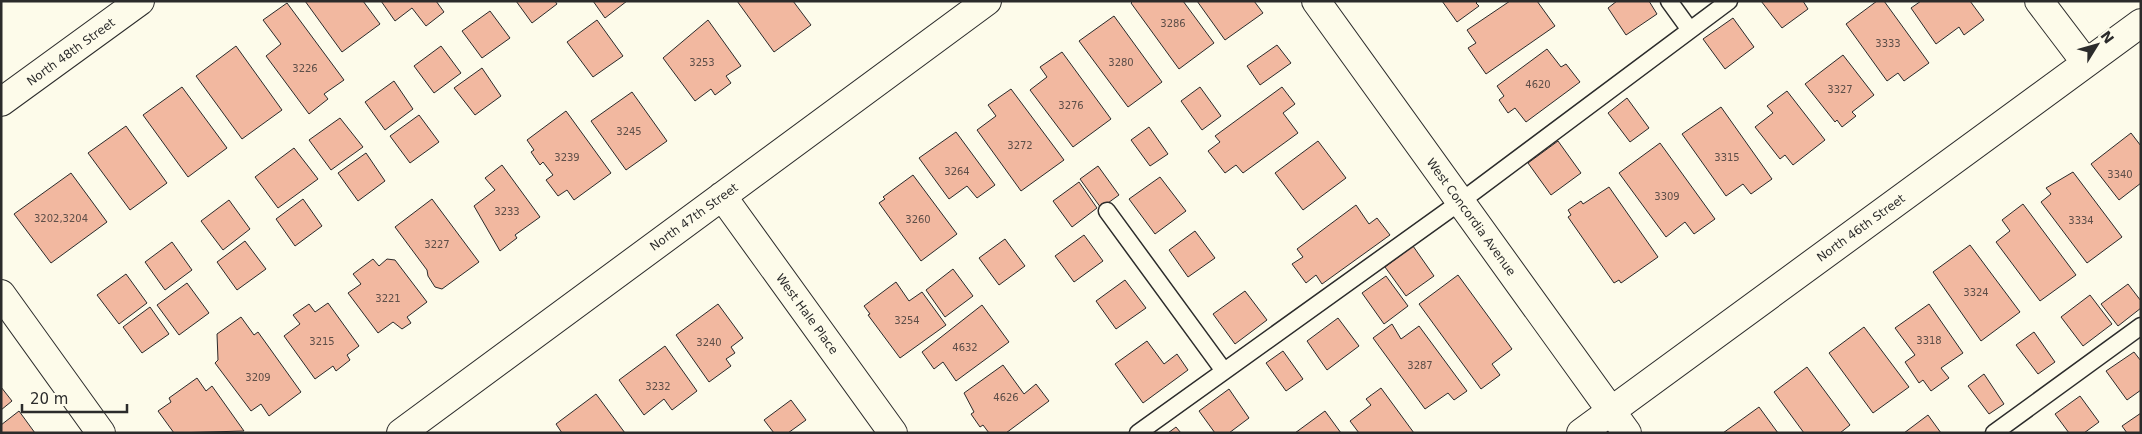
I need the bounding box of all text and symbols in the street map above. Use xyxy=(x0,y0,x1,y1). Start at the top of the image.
street label: North 48th Street xyxy=(24,15,118,89)
house number: 3286 xyxy=(1160,18,1186,29)
north arrow xyxy=(2072,20,2122,70)
text: N xyxy=(2097,28,2117,47)
house number: 3333 xyxy=(1875,38,1901,49)
house number: 3253 xyxy=(689,57,715,68)
house number: 3280 xyxy=(1108,57,1134,68)
house number: 3226 xyxy=(292,63,318,74)
house number: 4620 xyxy=(1525,79,1551,90)
house number: 3327 xyxy=(1827,84,1853,95)
house number: 3276 xyxy=(1058,100,1084,111)
house number: 3245 xyxy=(616,126,642,137)
house number: 3272 xyxy=(1007,140,1033,151)
house number: 3239 xyxy=(554,152,580,163)
house number: 3315 xyxy=(1714,152,1740,163)
street label: West Concordia Avenue xyxy=(1424,155,1518,279)
house number: 3264 xyxy=(944,166,970,177)
house number: 3340 xyxy=(2107,169,2133,180)
street label: North 47th Street xyxy=(647,180,741,254)
house number: 3309 xyxy=(1654,191,1680,202)
street label: North 46th Street xyxy=(1814,191,1908,265)
house number: 3233 xyxy=(494,206,520,217)
house number: 3202,3204 xyxy=(34,213,88,224)
house number: 3260 xyxy=(905,214,931,225)
house number: 3334 xyxy=(2068,215,2094,226)
house number: 3227 xyxy=(424,239,450,250)
street label: West Hale Place xyxy=(773,271,841,357)
house number: 3324 xyxy=(1963,287,1989,298)
house number: 3221 xyxy=(375,293,401,304)
house number: 3254 xyxy=(894,315,920,326)
house number: 3318 xyxy=(1916,335,1942,346)
house number: 3215 xyxy=(309,336,335,347)
house number: 3240 xyxy=(696,337,722,348)
house number: 4632 xyxy=(952,342,978,353)
house number: 3287 xyxy=(1407,360,1433,371)
house number: 3209 xyxy=(245,372,271,383)
house number: 3232 xyxy=(645,381,671,392)
scale bar xyxy=(22,382,128,414)
text: 20 m xyxy=(30,390,68,408)
house number: 4626 xyxy=(993,392,1019,403)

